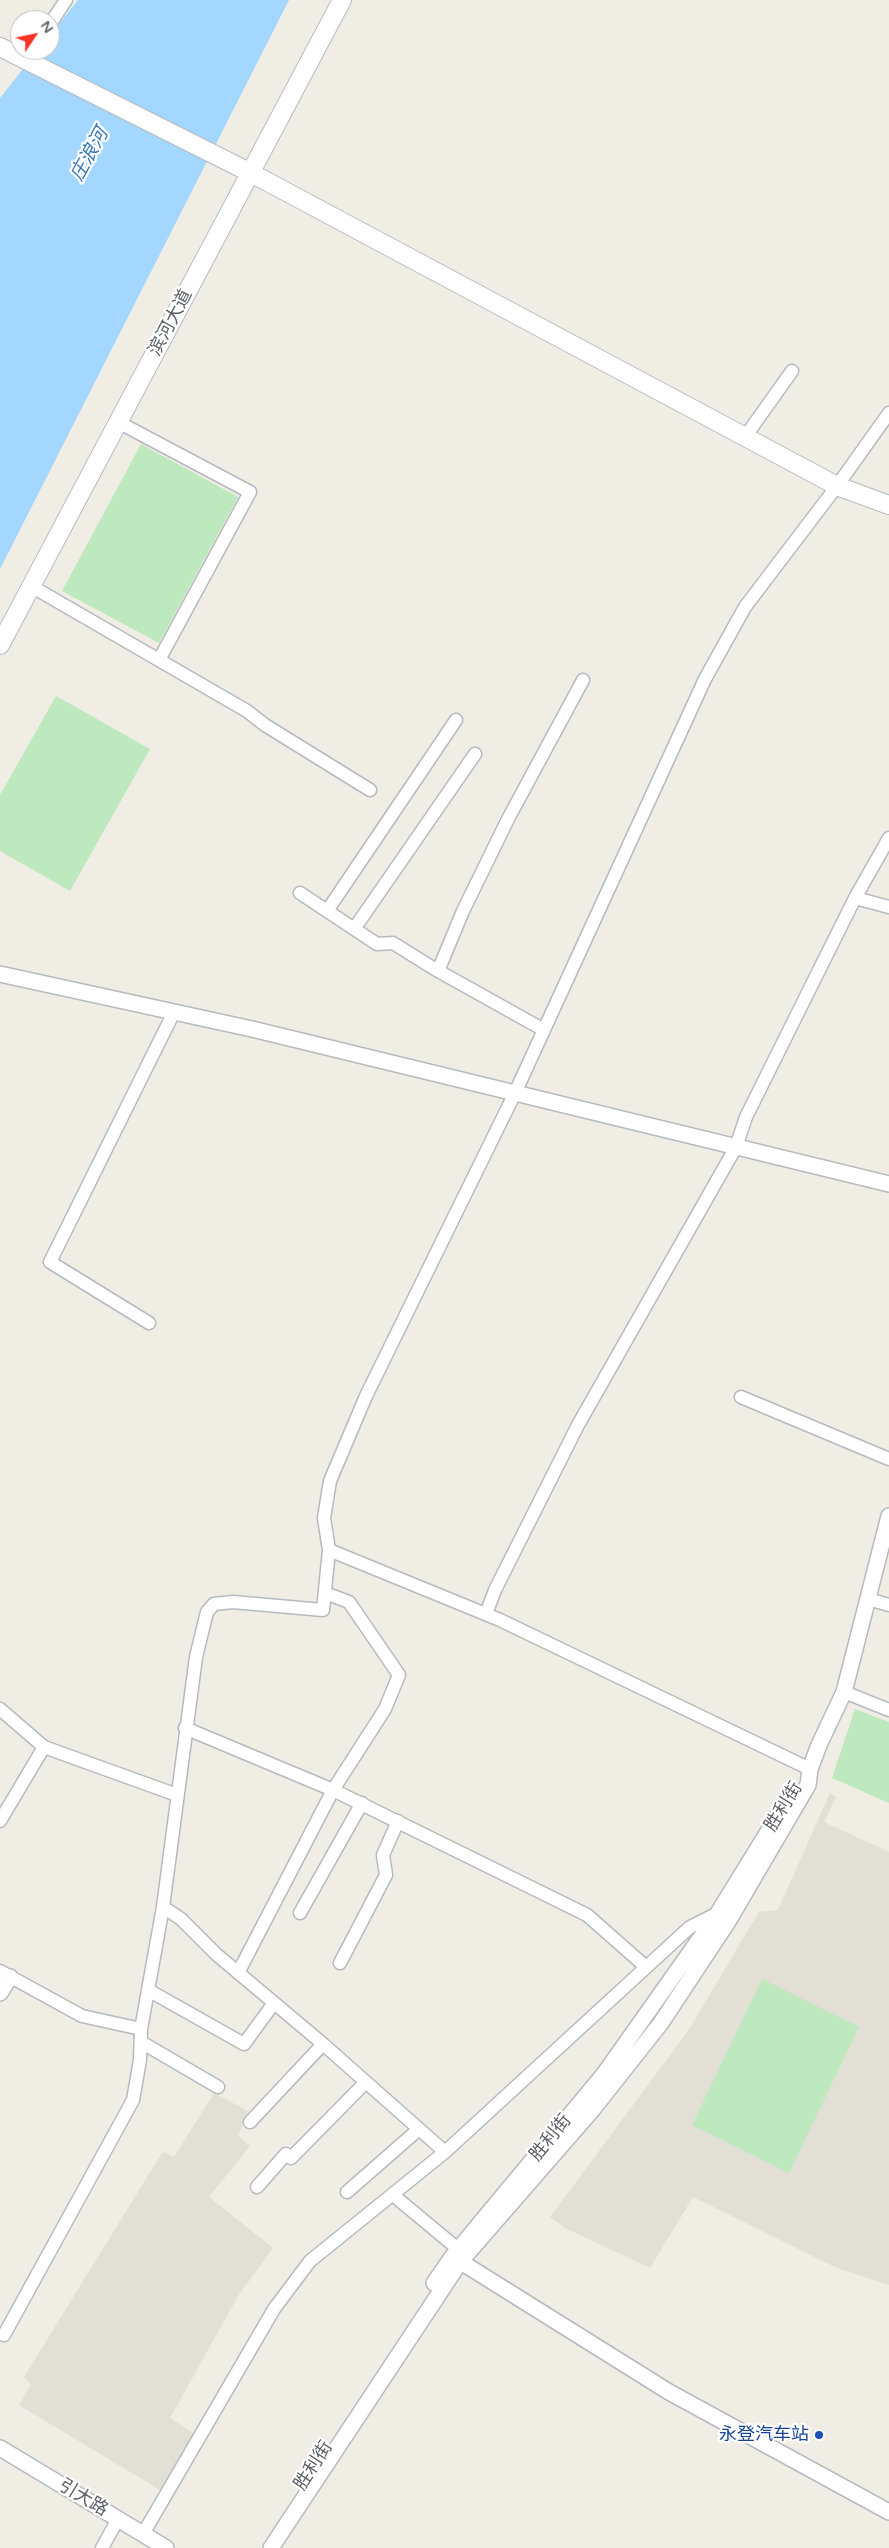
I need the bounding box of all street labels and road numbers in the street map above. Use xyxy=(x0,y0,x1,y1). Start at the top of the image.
street label: 滨河大道 xyxy=(145,286,197,360)
street label: 胜利街 xyxy=(761,1778,807,1836)
street label: 胜利街 xyxy=(526,2110,576,2166)
street label: 胜利街 xyxy=(290,2437,338,2495)
street label: 引大路 xyxy=(54,2475,112,2521)

